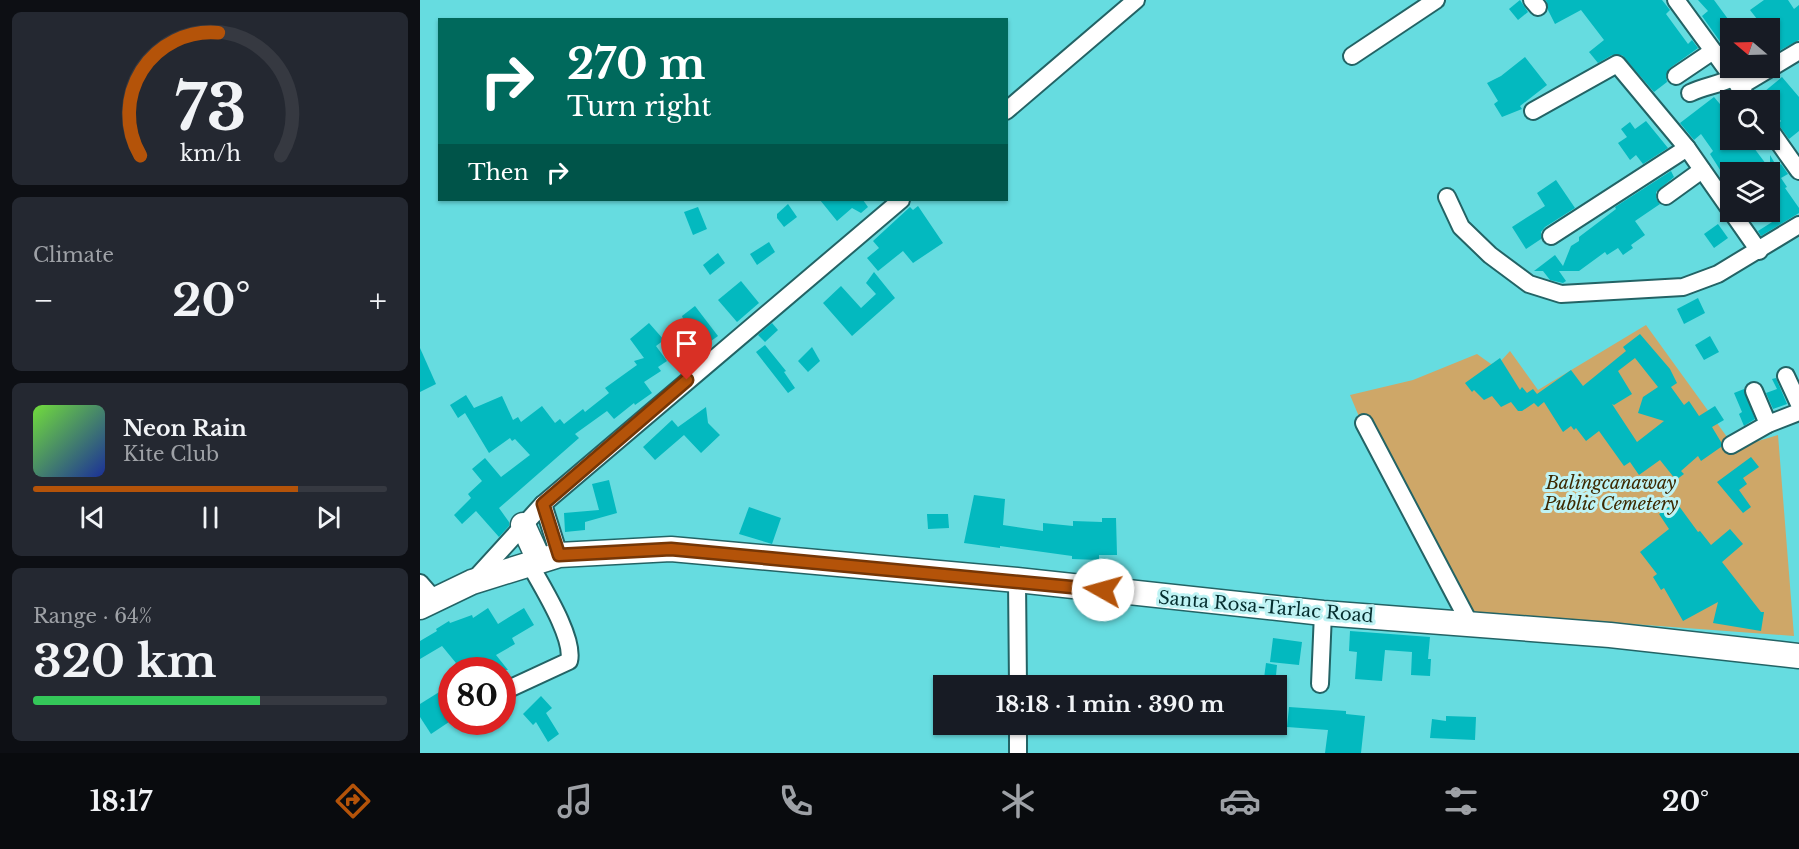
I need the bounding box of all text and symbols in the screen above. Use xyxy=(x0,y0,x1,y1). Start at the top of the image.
north arrow xyxy=(1720,18,1780,78)
map controls xyxy=(1720,18,1780,222)
text: 270 m xyxy=(567,38,705,90)
icon: right xyxy=(468,42,546,120)
text: 73 xyxy=(174,69,246,147)
text: Turn right xyxy=(567,90,711,123)
button: search xyxy=(1720,90,1780,150)
text: km/h xyxy=(180,140,241,167)
icon: right xyxy=(541,156,574,189)
text: Then xyxy=(468,159,529,186)
button: layers xyxy=(1720,162,1780,222)
text: Climate xyxy=(33,243,114,267)
text: 20° xyxy=(172,272,251,328)
text: − xyxy=(33,280,54,321)
text: + xyxy=(369,280,387,321)
pin xyxy=(661,318,712,380)
icon: arrive xyxy=(670,327,703,360)
text: Neon Rain xyxy=(123,415,247,442)
text: Kite Club xyxy=(123,442,219,466)
park label: Balingcanaway Public Cemetery xyxy=(1543,472,1679,515)
icon: previous xyxy=(76,501,109,534)
icon: pause xyxy=(194,501,227,534)
icon: next xyxy=(312,501,345,534)
position arrow xyxy=(1071,558,1135,622)
street label: Santa Rosa-Tarlac Road xyxy=(1157,587,1375,627)
text: Range · 64% xyxy=(33,604,152,628)
text: 320 km xyxy=(33,633,217,689)
speed limit sign: 80 xyxy=(438,657,516,735)
text: 18:18 · 1 min · 390 m xyxy=(996,691,1224,718)
icon: directions xyxy=(332,780,374,822)
icon: music xyxy=(554,780,596,822)
icon: phone xyxy=(775,780,817,822)
icon: climate xyxy=(997,780,1039,822)
icon: car xyxy=(1219,780,1261,822)
icon: filters xyxy=(1440,780,1482,822)
text: 18:17 xyxy=(90,785,152,818)
text: 20° xyxy=(1662,785,1709,818)

